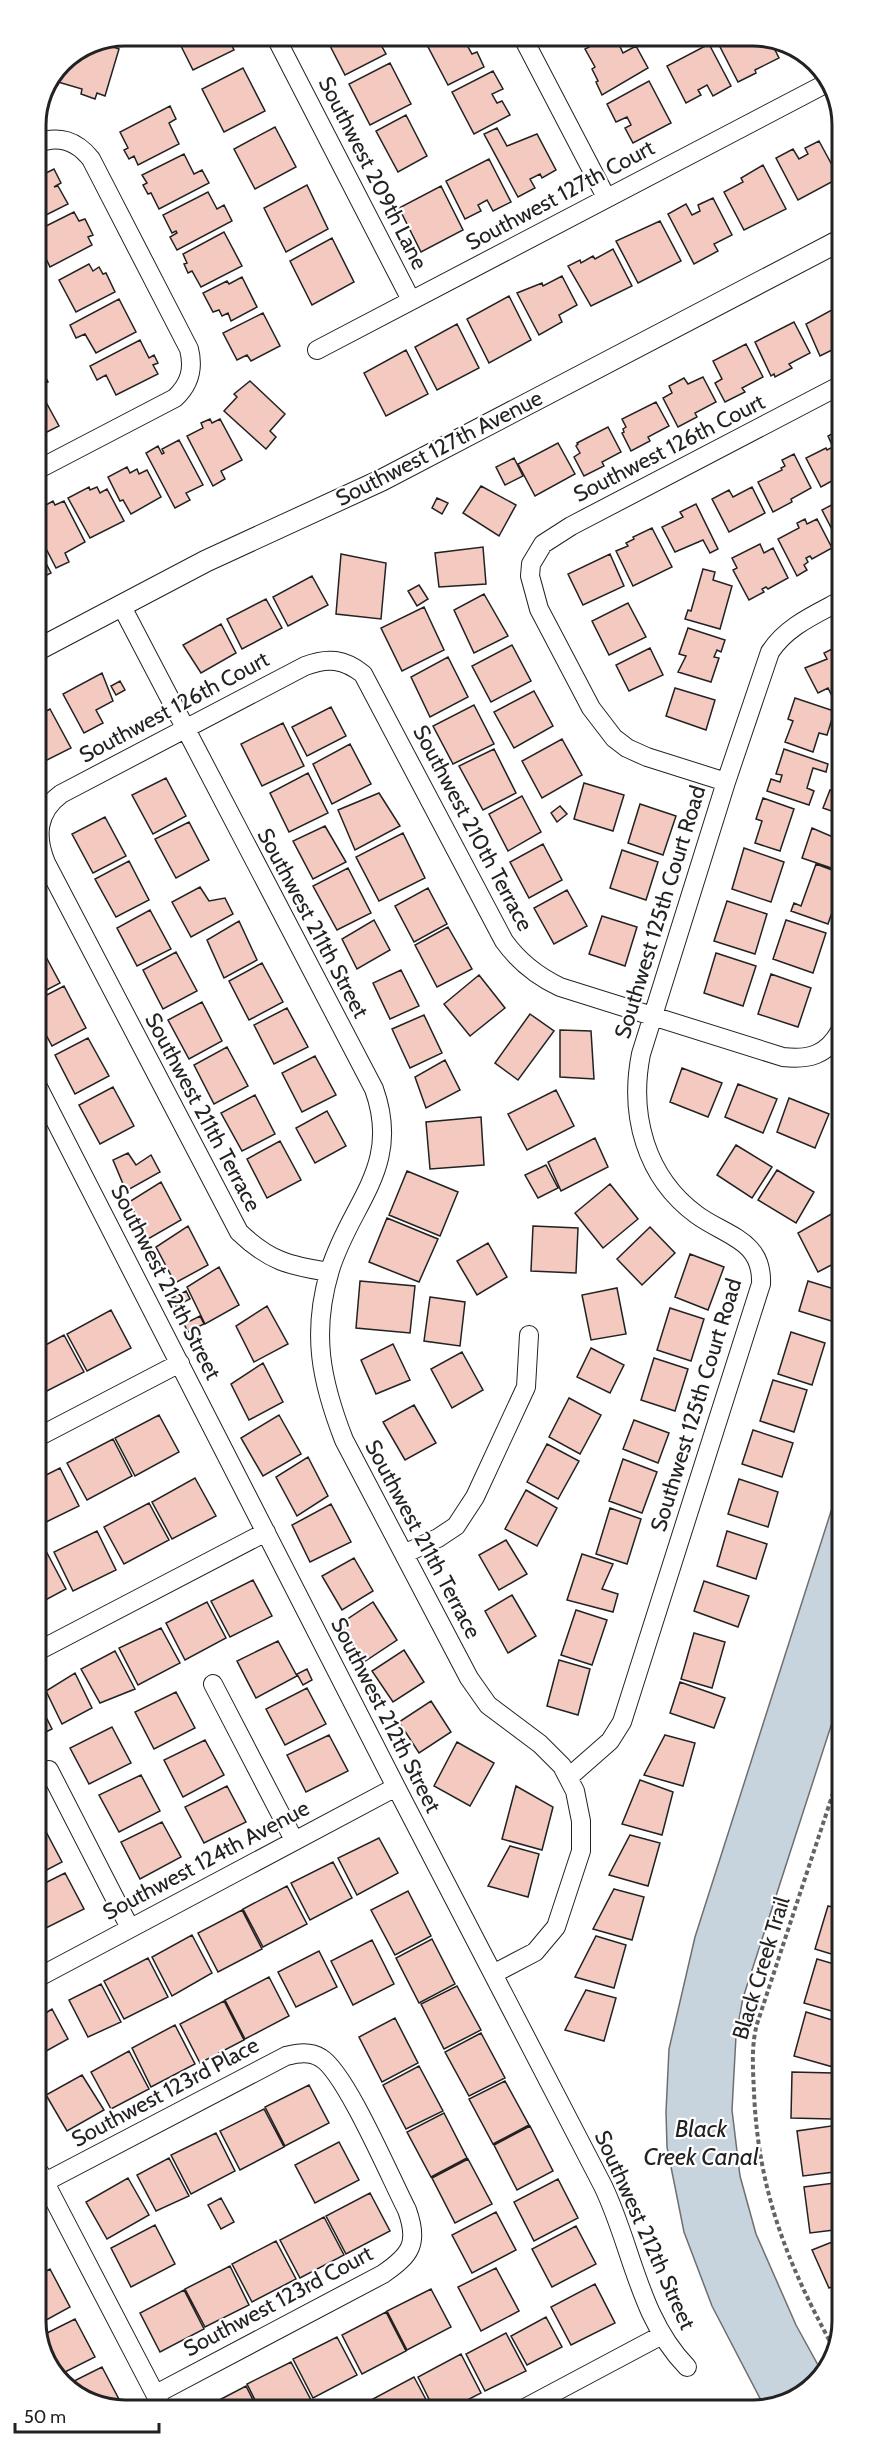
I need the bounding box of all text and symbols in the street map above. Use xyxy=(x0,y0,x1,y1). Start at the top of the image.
street label: Southwest 209th Lane xyxy=(313,72,433,274)
street label: Southwest 127th Court xyxy=(461,134,659,256)
street label: Southwest 127th Avenue xyxy=(331,384,547,512)
street label: Southwest 126th Court xyxy=(569,388,770,508)
street label: Southwest 126th Court xyxy=(75,645,274,768)
street label: Southwest 210th Terrace xyxy=(407,720,539,936)
street label: Southwest 125th Court Road xyxy=(609,782,711,1042)
street label: Southwest 211th Street xyxy=(252,824,375,1023)
street label: Southwest 211th Terrace xyxy=(139,1008,267,1216)
street label: Southwest 212th Street xyxy=(105,1180,227,1385)
street label: Southwest 125th Court Road xyxy=(645,1275,747,1535)
street label: Southwest 211th Terrace xyxy=(359,1435,487,1643)
street label: Southwest 212th Street xyxy=(325,1613,447,1818)
street label: Southwest 124th Avenue xyxy=(98,1794,314,1926)
street label: Black Creek Trail xyxy=(726,1893,796,2043)
street label: Southwest 123rd Place xyxy=(67,2031,263,2153)
water label: Black Creek Canal xyxy=(643,2114,759,2171)
street label: Southwest 212th Street xyxy=(589,2126,701,2334)
street label: Southwest 123rd Court xyxy=(179,2240,378,2362)
scale bar xyxy=(15,2396,159,2434)
text: 50 m xyxy=(24,2406,66,2428)

